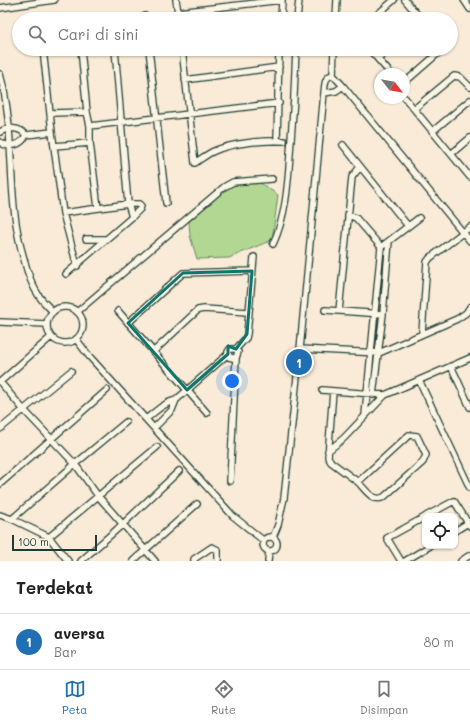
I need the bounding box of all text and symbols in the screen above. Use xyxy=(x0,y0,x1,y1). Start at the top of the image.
search box xyxy=(12,12,458,56)
icon: search xyxy=(26,23,48,45)
text: Cari di sini xyxy=(58,24,139,44)
north arrow xyxy=(374,68,410,104)
pin: 1 xyxy=(286,347,312,377)
your location xyxy=(222,371,242,391)
map controls xyxy=(422,513,458,549)
button: locate xyxy=(422,513,458,549)
scale bar xyxy=(12,533,97,552)
text: 100 m xyxy=(18,534,49,549)
text: Terdekat xyxy=(16,576,93,598)
text: aversa xyxy=(54,623,105,643)
text: 1 xyxy=(26,633,32,650)
text: 80 m xyxy=(424,633,454,650)
text: Bar xyxy=(54,643,77,660)
tab: Peta xyxy=(62,678,87,717)
tab: Rute xyxy=(211,678,236,717)
tab: Disimpan xyxy=(360,678,408,717)

